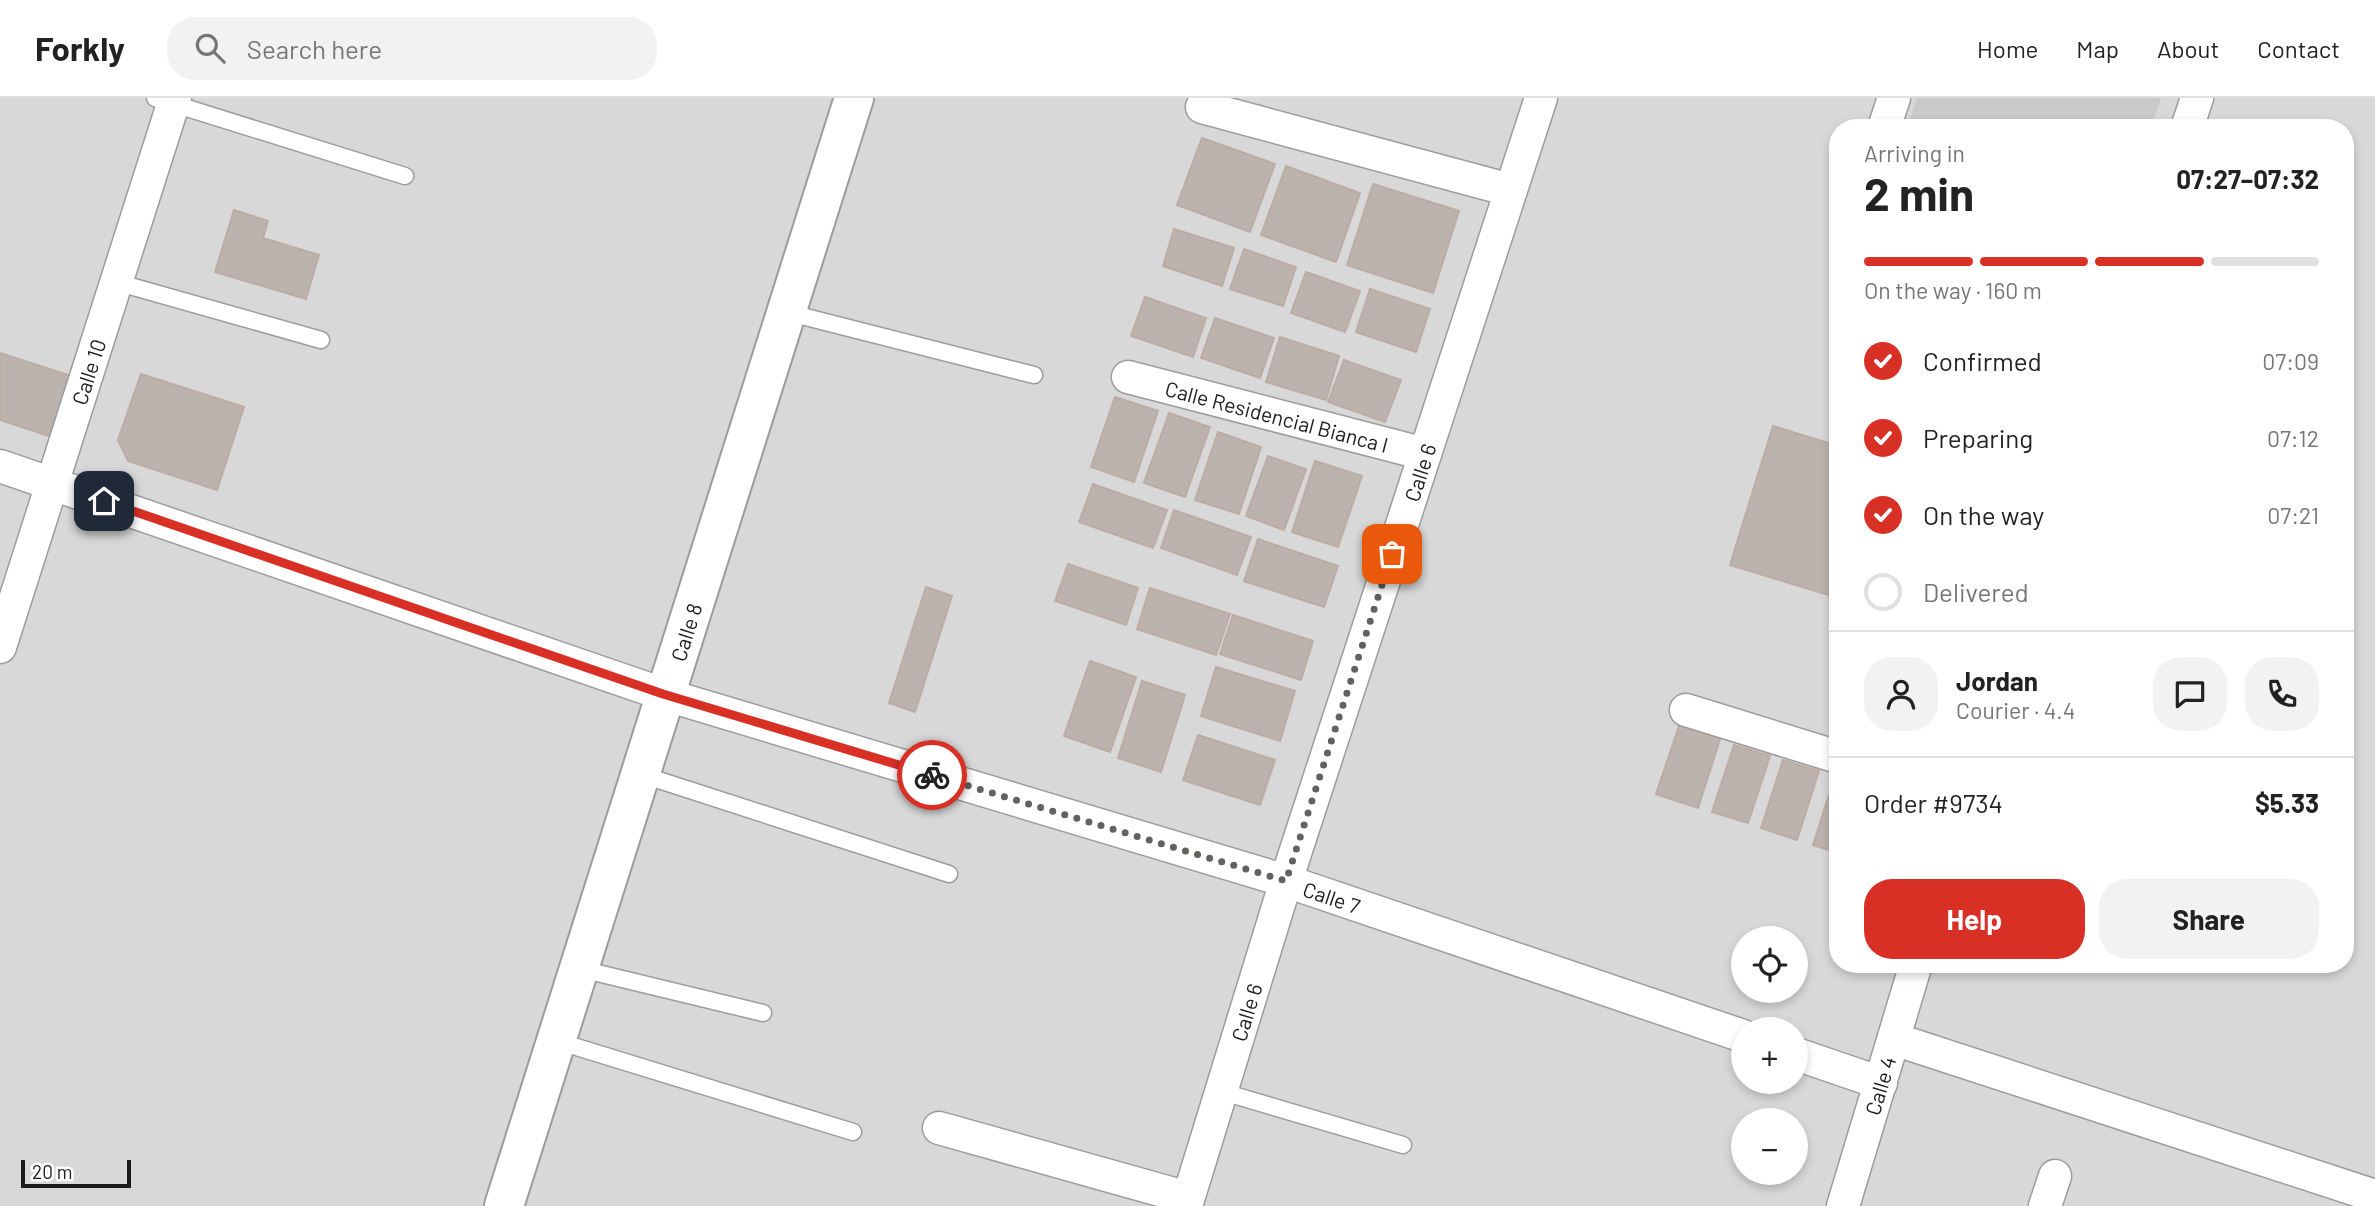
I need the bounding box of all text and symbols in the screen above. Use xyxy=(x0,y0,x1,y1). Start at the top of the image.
search box xyxy=(167,17,657,80)
text: Forkly xyxy=(35,28,125,68)
icon: search xyxy=(191,29,229,67)
text: Search here xyxy=(247,33,382,64)
text: Home xyxy=(1977,34,2038,63)
text: Map xyxy=(2076,34,2119,63)
text: About xyxy=(2157,34,2219,63)
text: Contact xyxy=(2257,34,2340,63)
text: Arriving in xyxy=(1864,139,1965,167)
text: 07:27–07:32 xyxy=(2176,163,2319,194)
text: 2 min xyxy=(1864,165,1974,220)
text: On the way · 160 m xyxy=(1864,276,2042,304)
street label: Calle 10 xyxy=(66,336,110,408)
icon: check xyxy=(1864,342,1902,380)
text: Confirmed xyxy=(1923,345,2042,376)
text: 07:09 xyxy=(2262,347,2319,375)
street label: Calle Residencial Bianca I xyxy=(1163,375,1391,457)
icon: check xyxy=(1864,419,1902,457)
text: Preparing xyxy=(1923,422,2033,453)
text: 07:12 xyxy=(2267,424,2319,452)
street label: Calle 6 xyxy=(1398,440,1440,504)
pin xyxy=(74,471,134,531)
icon: home xyxy=(85,482,123,520)
icon: check xyxy=(1864,496,1902,534)
text: On the way xyxy=(1923,499,2044,530)
text: 07:21 xyxy=(2267,501,2319,529)
pin xyxy=(1362,524,1422,584)
icon: bag xyxy=(1373,535,1411,573)
text: Delivered xyxy=(1923,576,2029,607)
street label: Calle 8 xyxy=(664,600,706,664)
button: person xyxy=(1864,657,1938,731)
button: chat xyxy=(2153,657,2227,731)
button: phone xyxy=(2245,657,2319,731)
text: Jordan xyxy=(1956,665,2038,696)
text: Courier · 4.4 xyxy=(1956,696,2075,724)
courier xyxy=(897,740,967,810)
icon: bike xyxy=(913,756,951,794)
text: Order #9734 xyxy=(1864,787,2003,818)
text: $5.33 xyxy=(2255,787,2319,818)
street label: Calle 7 xyxy=(1300,875,1364,918)
button: Help xyxy=(1864,879,2085,959)
button: Share xyxy=(2099,879,2319,959)
map controls xyxy=(1731,926,1808,1185)
button: locate xyxy=(1731,926,1808,1003)
street label: Calle 6 xyxy=(1225,980,1266,1044)
button: + xyxy=(1731,1017,1808,1094)
street label: Calle 4 xyxy=(1859,1053,1900,1118)
button: − xyxy=(1731,1108,1808,1185)
scale bar xyxy=(21,1157,131,1189)
text: 20 m xyxy=(32,1160,72,1183)

